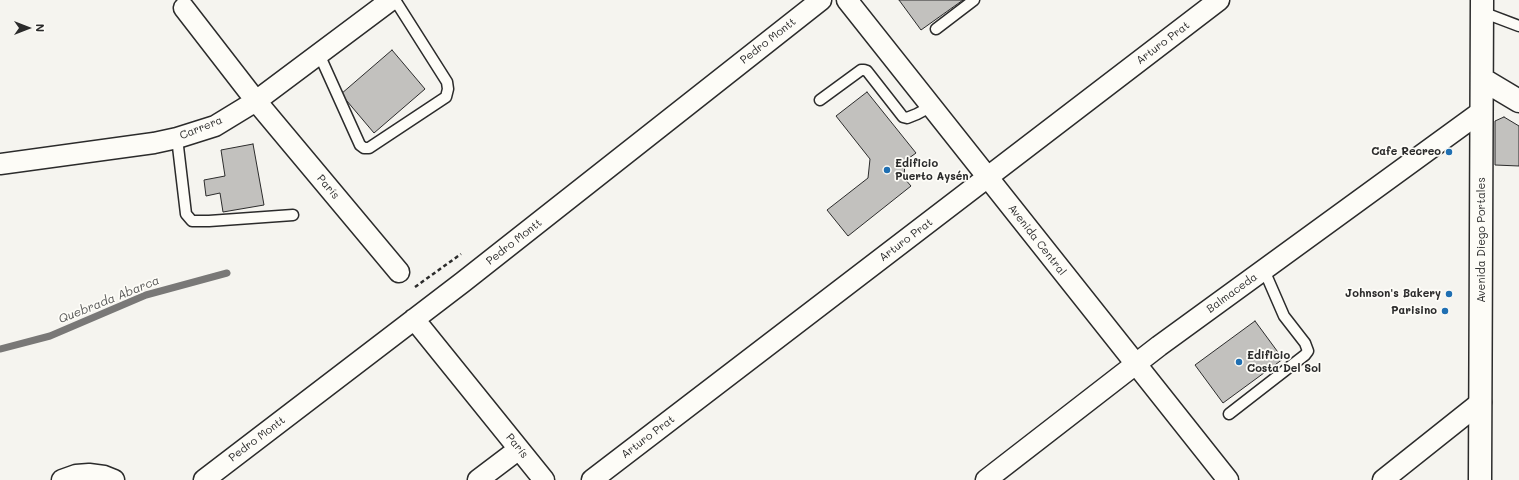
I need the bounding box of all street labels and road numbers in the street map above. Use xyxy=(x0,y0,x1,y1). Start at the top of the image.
street label: Pedro Montt xyxy=(737,15,799,67)
street label: Arturo Prat xyxy=(1134,19,1192,67)
street label: Carrera xyxy=(178,113,224,143)
street label: París xyxy=(314,172,342,202)
street label: Avenida Diego Portales xyxy=(1475,177,1489,303)
street label: Avenida Central xyxy=(1005,202,1069,278)
street label: Pedro Montt xyxy=(483,216,545,268)
street label: Arturo Prat xyxy=(877,216,935,264)
street label: Balmaceda xyxy=(1204,270,1260,316)
street label: Arturo Prat xyxy=(619,413,677,461)
street label: Pedro Montt xyxy=(226,414,288,464)
street label: París xyxy=(503,431,531,461)

